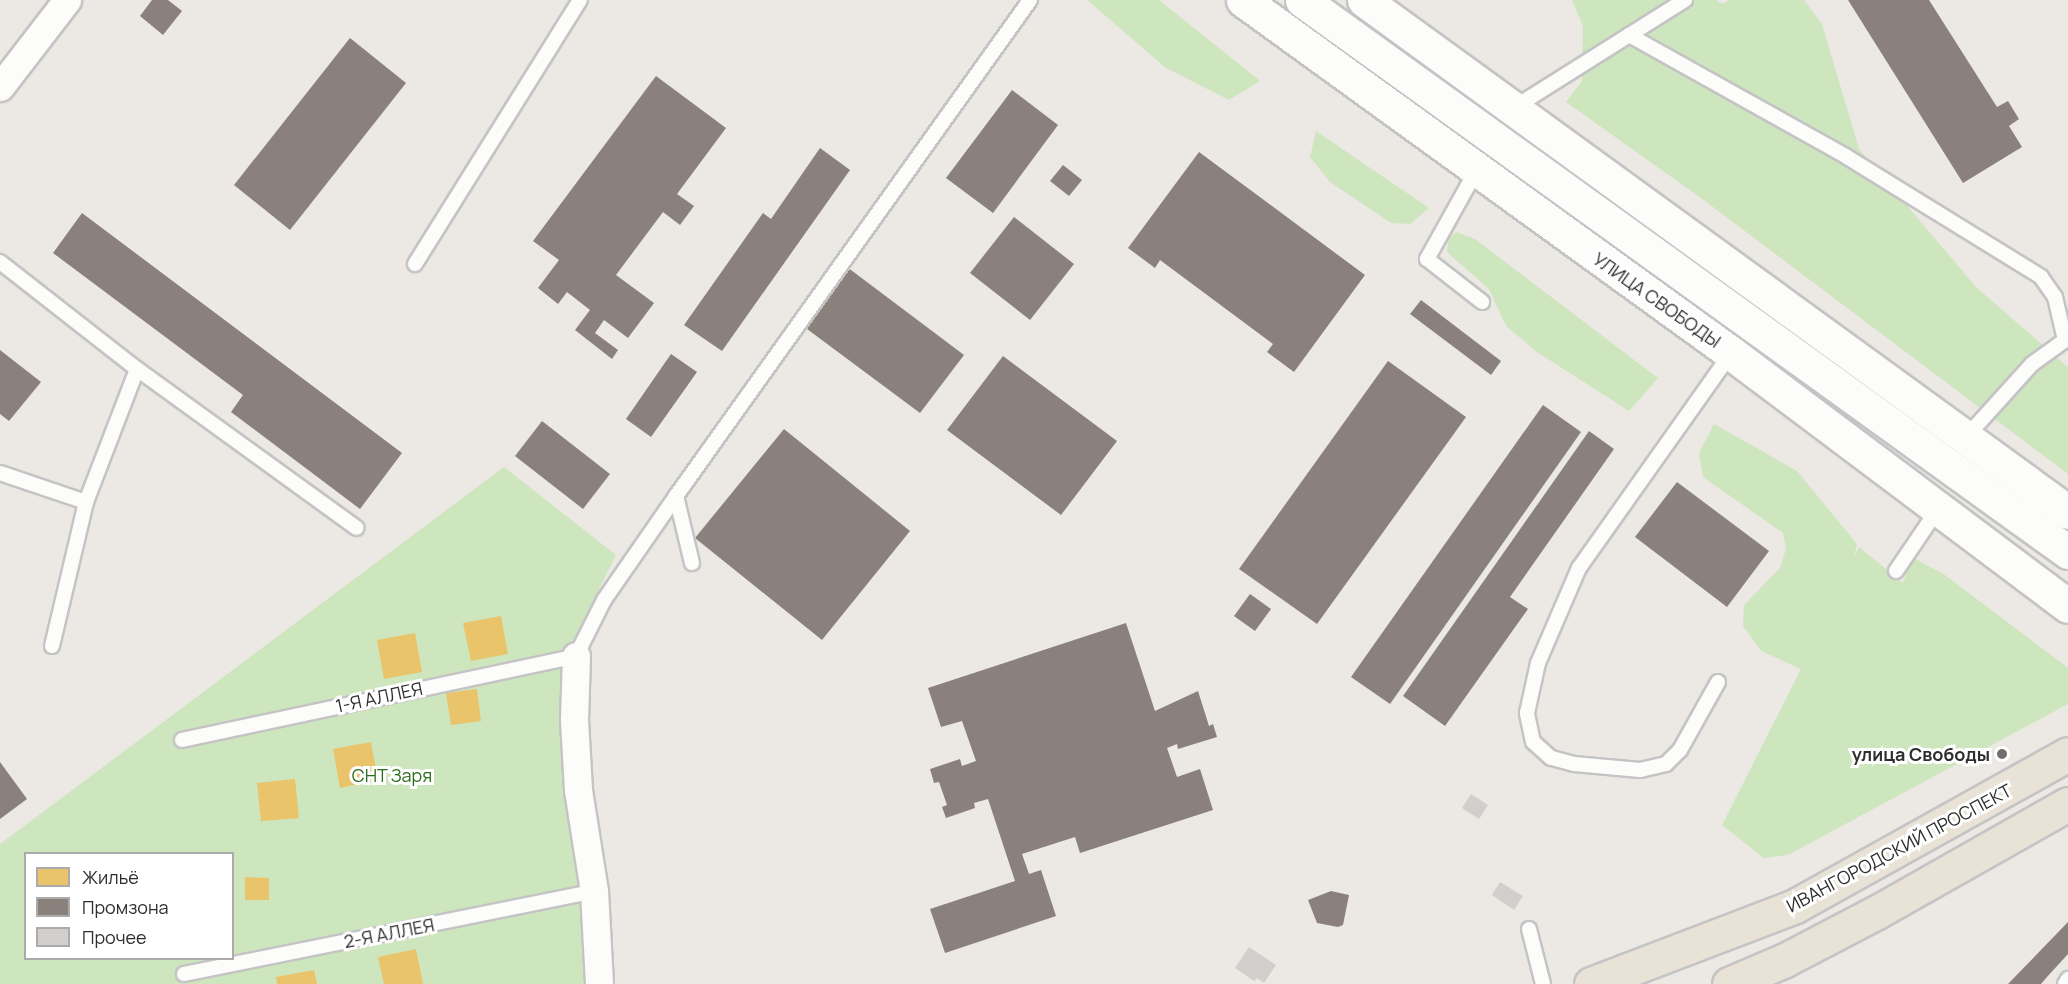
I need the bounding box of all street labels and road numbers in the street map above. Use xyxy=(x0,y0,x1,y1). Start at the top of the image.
street label: УЛИЦА СВОБОДЫ xyxy=(1589,248,1725,352)
street label: 1-Я АЛЛЕЯ xyxy=(334,677,424,717)
street label: ИВАНГОРОДСКИЙ ПРОСПЕКТ xyxy=(1783,779,2015,917)
street label: 2-Я АЛЛЕЯ xyxy=(342,914,436,952)

